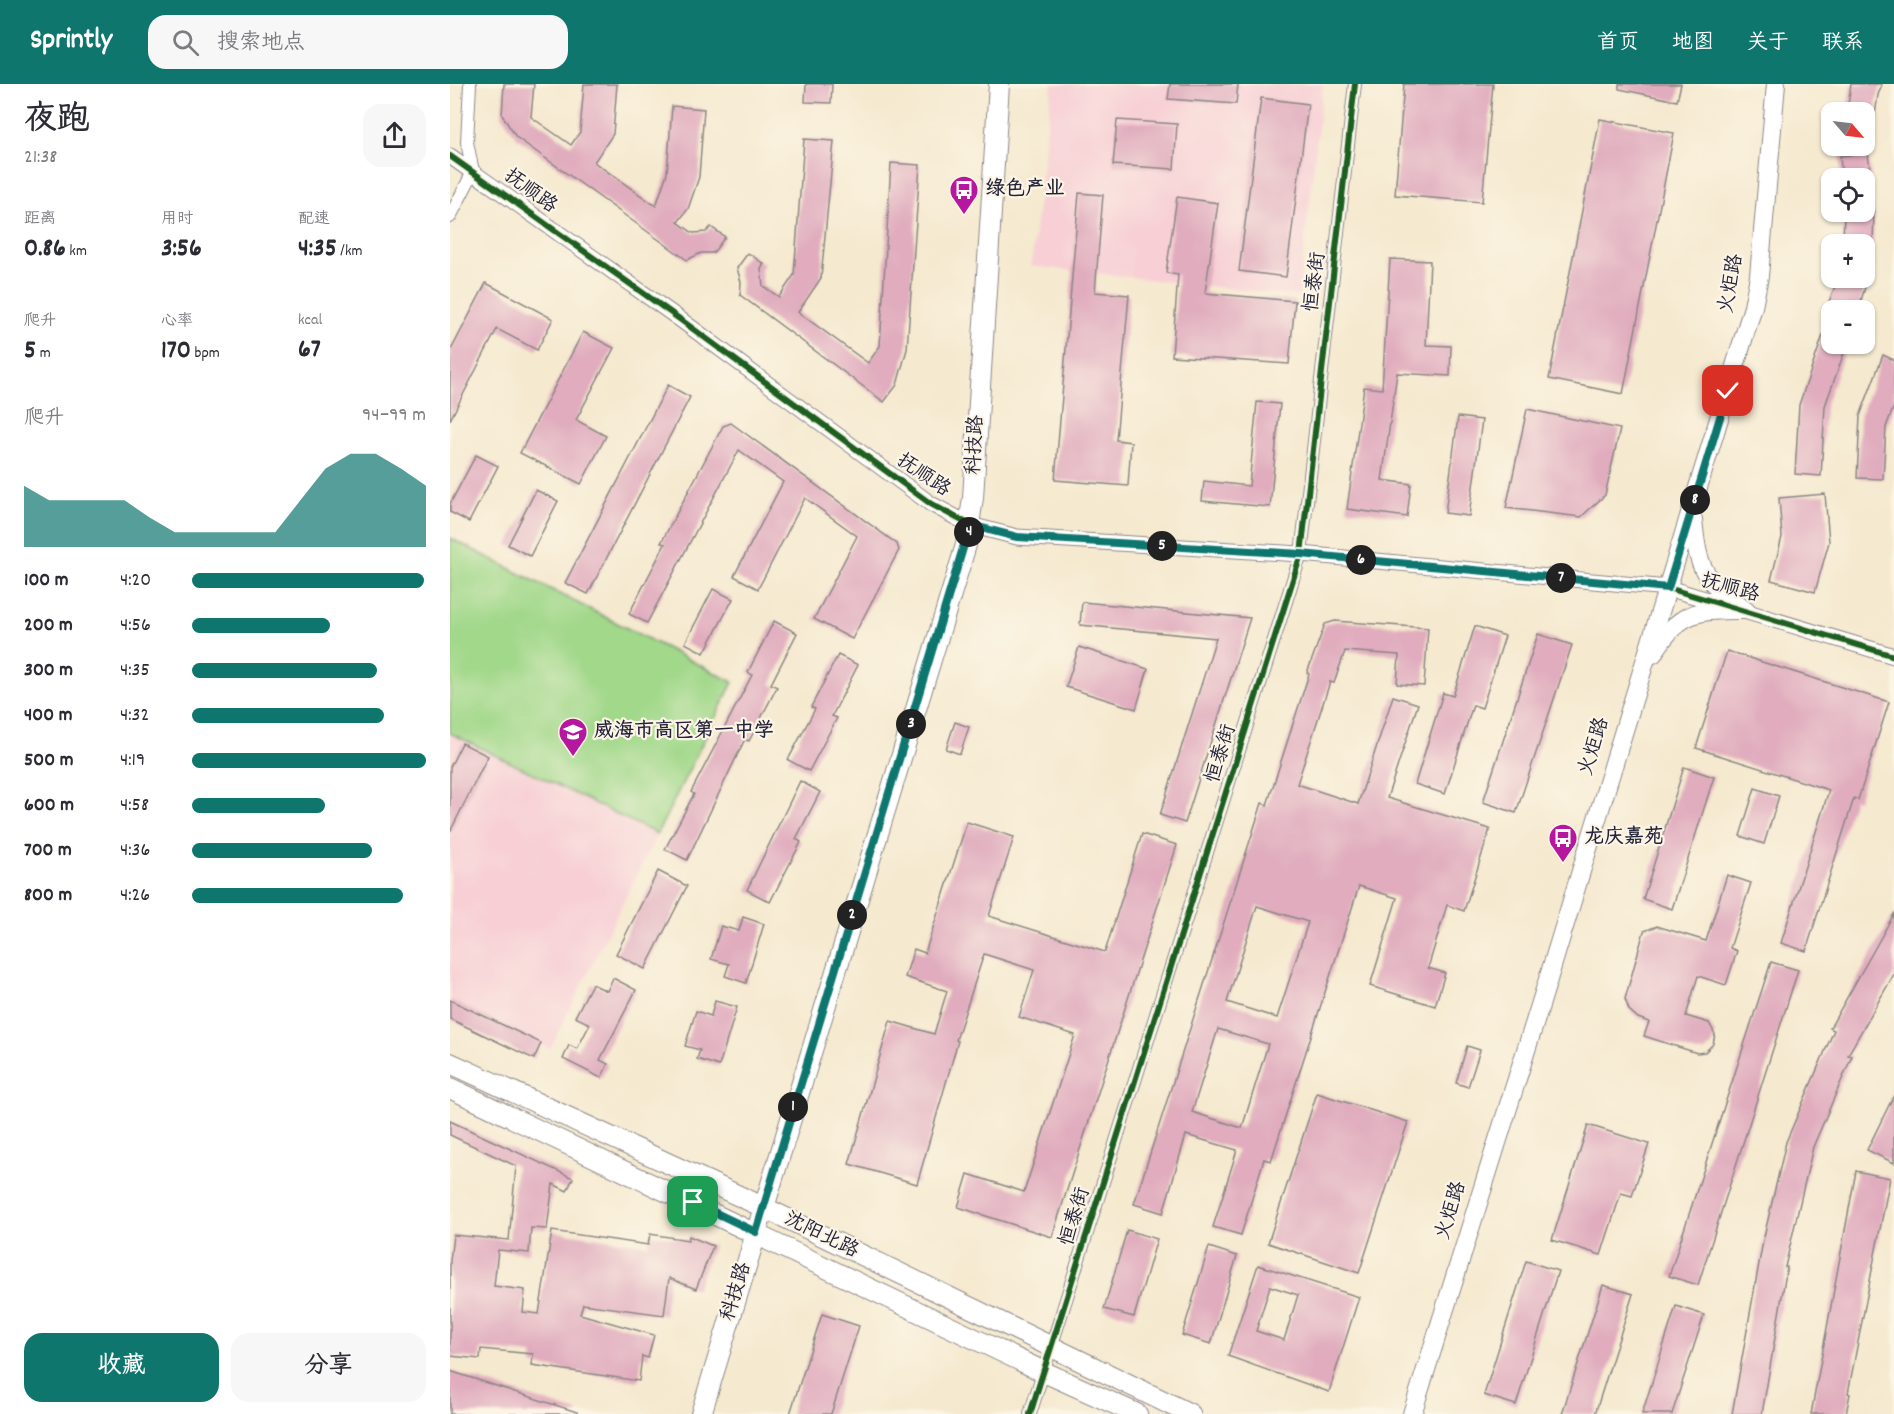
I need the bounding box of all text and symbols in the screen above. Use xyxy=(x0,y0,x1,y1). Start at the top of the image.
search box xyxy=(148,15,568,69)
text: Sprintly xyxy=(30,22,112,62)
icon: search xyxy=(169,26,202,59)
text: 搜索地点 xyxy=(217,28,305,59)
text: 首页 xyxy=(1597,29,1639,59)
text: 地图 xyxy=(1672,29,1714,59)
text: 关于 xyxy=(1747,29,1789,59)
text: 联系 xyxy=(1822,29,1864,59)
text: 夜跑 xyxy=(24,98,90,145)
north arrow xyxy=(1821,102,1875,156)
map controls xyxy=(1821,102,1875,354)
button: share xyxy=(363,104,426,167)
text: 21:38 xyxy=(24,144,57,172)
street label: 抚顺路 xyxy=(498,163,563,222)
button: locate xyxy=(1821,168,1875,222)
bus stop icon: 绿色产业 xyxy=(948,174,980,216)
place label: 绿色产业 xyxy=(985,176,1065,204)
text: 距离 xyxy=(24,208,56,231)
text: 用时 xyxy=(161,208,193,231)
text: 配速 xyxy=(298,208,330,231)
text: 0.86 xyxy=(24,231,66,268)
text: 3:56 xyxy=(161,231,202,268)
text: 4:35 xyxy=(298,231,337,268)
button: + xyxy=(1821,234,1875,288)
text: km xyxy=(66,240,87,263)
text: /km xyxy=(337,240,362,263)
street label: 恒泰街 xyxy=(1298,251,1334,313)
street label: 火炬路 xyxy=(1713,251,1751,316)
button: − xyxy=(1821,300,1875,354)
text: kcal xyxy=(298,309,322,332)
text: 爬升 xyxy=(24,310,56,333)
text: 心率 xyxy=(161,310,193,333)
text: 67 xyxy=(298,332,321,369)
text: 5 xyxy=(24,333,36,370)
text: 170 xyxy=(161,333,191,370)
text: m xyxy=(36,342,51,365)
text: bpm xyxy=(191,342,220,365)
pin xyxy=(1702,365,1753,416)
icon: check xyxy=(1711,374,1744,407)
text: 94–99 m xyxy=(362,402,426,430)
text: 爬升 xyxy=(24,405,64,433)
street label: 科技路 xyxy=(960,413,992,476)
street label: 抚顺路 xyxy=(890,448,957,505)
pin: 8 xyxy=(1680,485,1710,515)
text: 8 xyxy=(1692,488,1698,511)
pin: 4 xyxy=(954,517,984,547)
text: 4 xyxy=(966,520,972,543)
pin: 5 xyxy=(1147,531,1177,561)
text: 5 xyxy=(1158,534,1166,557)
pin: 6 xyxy=(1346,545,1376,575)
text: 6 xyxy=(1357,548,1365,571)
pin: 7 xyxy=(1546,563,1576,593)
text: 7 xyxy=(1558,566,1564,589)
text: 100 m xyxy=(24,567,69,595)
text: 4:20 xyxy=(120,567,151,595)
street label: 抚顺路 xyxy=(1697,568,1764,611)
text: 200 m xyxy=(24,612,73,640)
text: 4:56 xyxy=(120,612,151,640)
text: 300 m xyxy=(24,657,73,685)
text: 4:35 xyxy=(120,657,150,685)
text: 400 m xyxy=(24,702,72,730)
text: 4:32 xyxy=(120,702,149,730)
pin: 3 xyxy=(896,709,926,739)
text: 3 xyxy=(907,712,915,735)
street label: 火炬路 xyxy=(1573,713,1617,780)
school or university icon: 威海市高区第一中学 xyxy=(557,716,589,758)
place label: 威海市高区第一中学 xyxy=(594,718,774,746)
street label: 恒泰街 xyxy=(1200,721,1244,787)
text: 500 m xyxy=(24,747,73,775)
text: 4:19 xyxy=(120,747,145,775)
text: 600 m xyxy=(24,792,74,820)
text: 4:58 xyxy=(120,792,149,820)
bus stop icon: 龙庆嘉苑 xyxy=(1547,822,1579,864)
place label: 龙庆嘉苑 xyxy=(1584,824,1664,852)
text: 700 m xyxy=(24,837,72,865)
text: 4:36 xyxy=(120,837,150,865)
text: 800 m xyxy=(24,882,72,910)
text: 4:26 xyxy=(120,882,150,910)
pin: 2 xyxy=(837,900,867,930)
text: 2 xyxy=(849,903,856,926)
pin: 1 xyxy=(778,1092,808,1122)
text: 1 xyxy=(791,1095,795,1118)
pin xyxy=(667,1176,718,1227)
street label: 火炬路 xyxy=(1430,1177,1474,1244)
street label: 恒泰街 xyxy=(1054,1184,1098,1250)
icon: arrive xyxy=(676,1185,709,1218)
street label: 沈阳北路 xyxy=(779,1206,864,1267)
street label: 科技路 xyxy=(715,1258,759,1325)
button: 收藏 xyxy=(24,1333,219,1402)
button: 分享 xyxy=(231,1333,426,1402)

